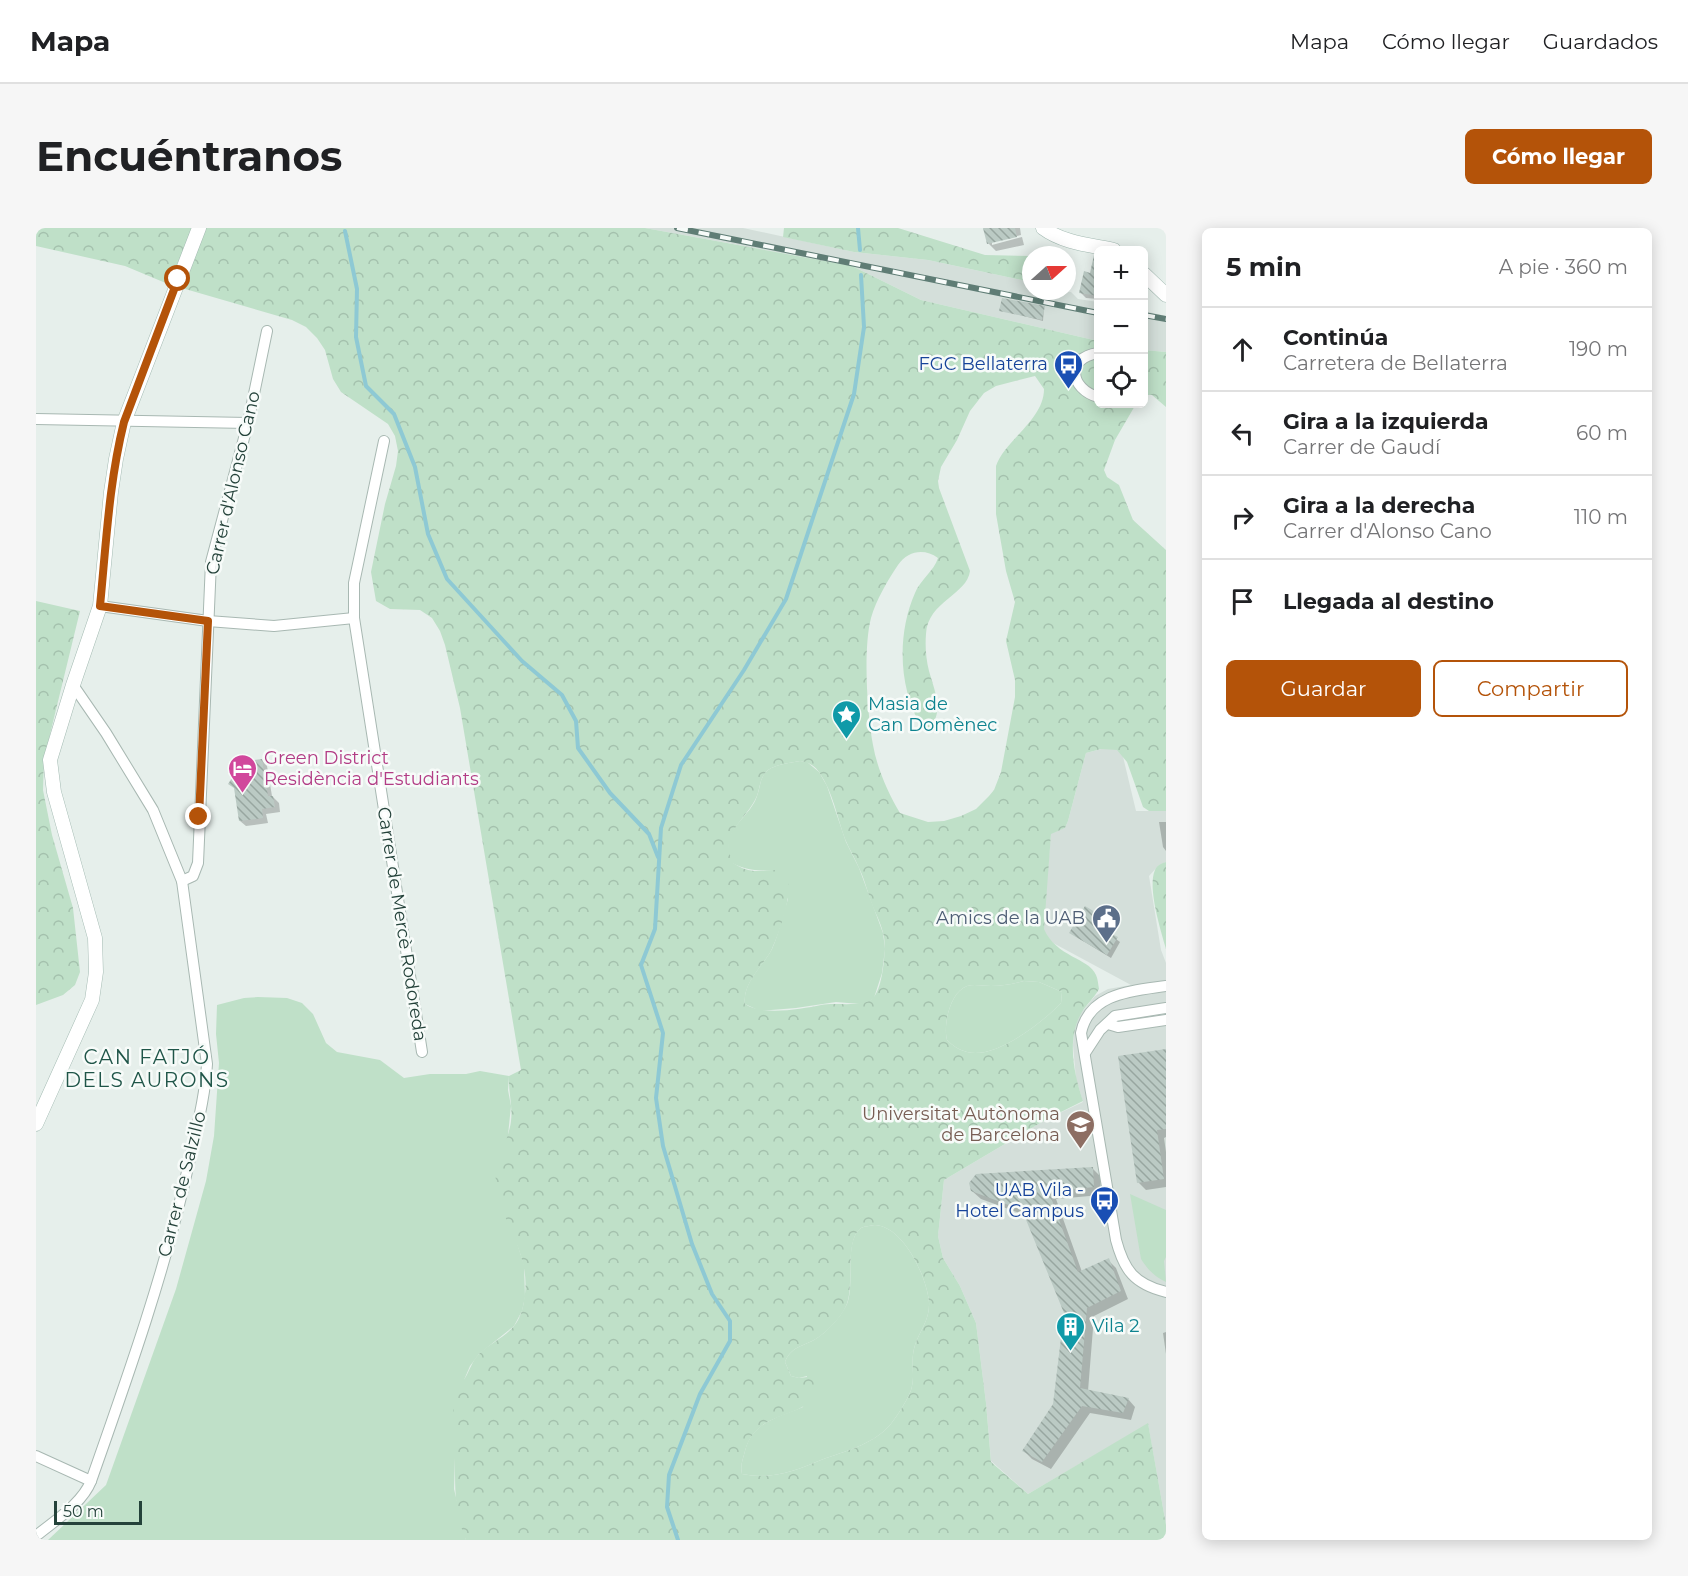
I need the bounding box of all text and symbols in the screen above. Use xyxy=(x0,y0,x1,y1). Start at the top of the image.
text: Mapa xyxy=(30,24,110,58)
text: Mapa xyxy=(1290,29,1349,54)
text: Cómo llegar xyxy=(1382,29,1510,54)
text: Guardados xyxy=(1543,29,1658,54)
button: Cómo llegar xyxy=(1465,129,1652,184)
text: Encuéntranos xyxy=(36,130,342,182)
north arrow xyxy=(1022,246,1076,300)
map controls xyxy=(1094,246,1148,408)
button: + xyxy=(1094,246,1148,300)
text: 5 min xyxy=(1226,251,1302,283)
text: A pie · 360 m xyxy=(1499,255,1628,279)
route start xyxy=(164,265,190,291)
button: − xyxy=(1094,300,1148,354)
text: Continúa xyxy=(1283,324,1388,351)
icon: ahead xyxy=(1226,333,1259,366)
text: 190 m xyxy=(1569,337,1628,361)
bus stop icon: FGC Bellaterra xyxy=(1053,348,1085,390)
text: Carretera de Bellaterra xyxy=(1283,351,1508,375)
place label: FGC Bellaterra xyxy=(919,353,1048,375)
button: locate xyxy=(1094,354,1148,408)
street label: Carrer d'Alonso Cano xyxy=(201,389,265,577)
text: Gira a la izquierda xyxy=(1283,408,1489,435)
icon: left xyxy=(1226,417,1259,450)
text: 60 m xyxy=(1576,421,1628,445)
text: Carrer de Gaudí xyxy=(1283,435,1440,459)
text: Gira a la derecha xyxy=(1283,492,1475,519)
icon: right xyxy=(1226,501,1259,534)
text: 110 m xyxy=(1574,505,1628,529)
text: Carrer d'Alonso Cano xyxy=(1283,519,1492,543)
icon: arrive xyxy=(1226,585,1259,618)
text: Llegada al destino xyxy=(1283,588,1494,615)
button: Guardar xyxy=(1226,660,1421,717)
button: Compartir xyxy=(1433,660,1628,717)
place label: Masia de Can Domènec xyxy=(868,693,997,736)
place icon: Masia de Can Domènec xyxy=(831,698,863,740)
place label: Green District Residència d'Estudiants xyxy=(264,747,479,790)
hotel icon: Green District Residència d'Estudiants xyxy=(227,752,259,794)
route end xyxy=(185,803,211,829)
street label: Carrer de Mercè Rodoreda xyxy=(373,805,431,1043)
public building icon: Amics de la UAB xyxy=(1090,902,1122,944)
place label: Amics de la UAB xyxy=(936,907,1085,929)
district label: CAN FATJÓ DELS AURONS xyxy=(64,1045,230,1092)
place label: Universitat Autònoma de Barcelona xyxy=(862,1103,1060,1146)
school or university icon: Universitat Autònoma de Barcelona xyxy=(1065,1108,1097,1150)
street label: Carrer de Salzillo xyxy=(153,1109,211,1259)
place label: UAB Vila - Hotel Campus xyxy=(955,1179,1084,1222)
bus stop icon: UAB Vila - Hotel Campus xyxy=(1089,1184,1121,1226)
building icon: Vila 2 xyxy=(1055,1310,1087,1352)
place label: Vila 2 xyxy=(1092,1315,1140,1337)
scale bar xyxy=(54,1498,142,1526)
text: 50 m xyxy=(63,1502,104,1521)

